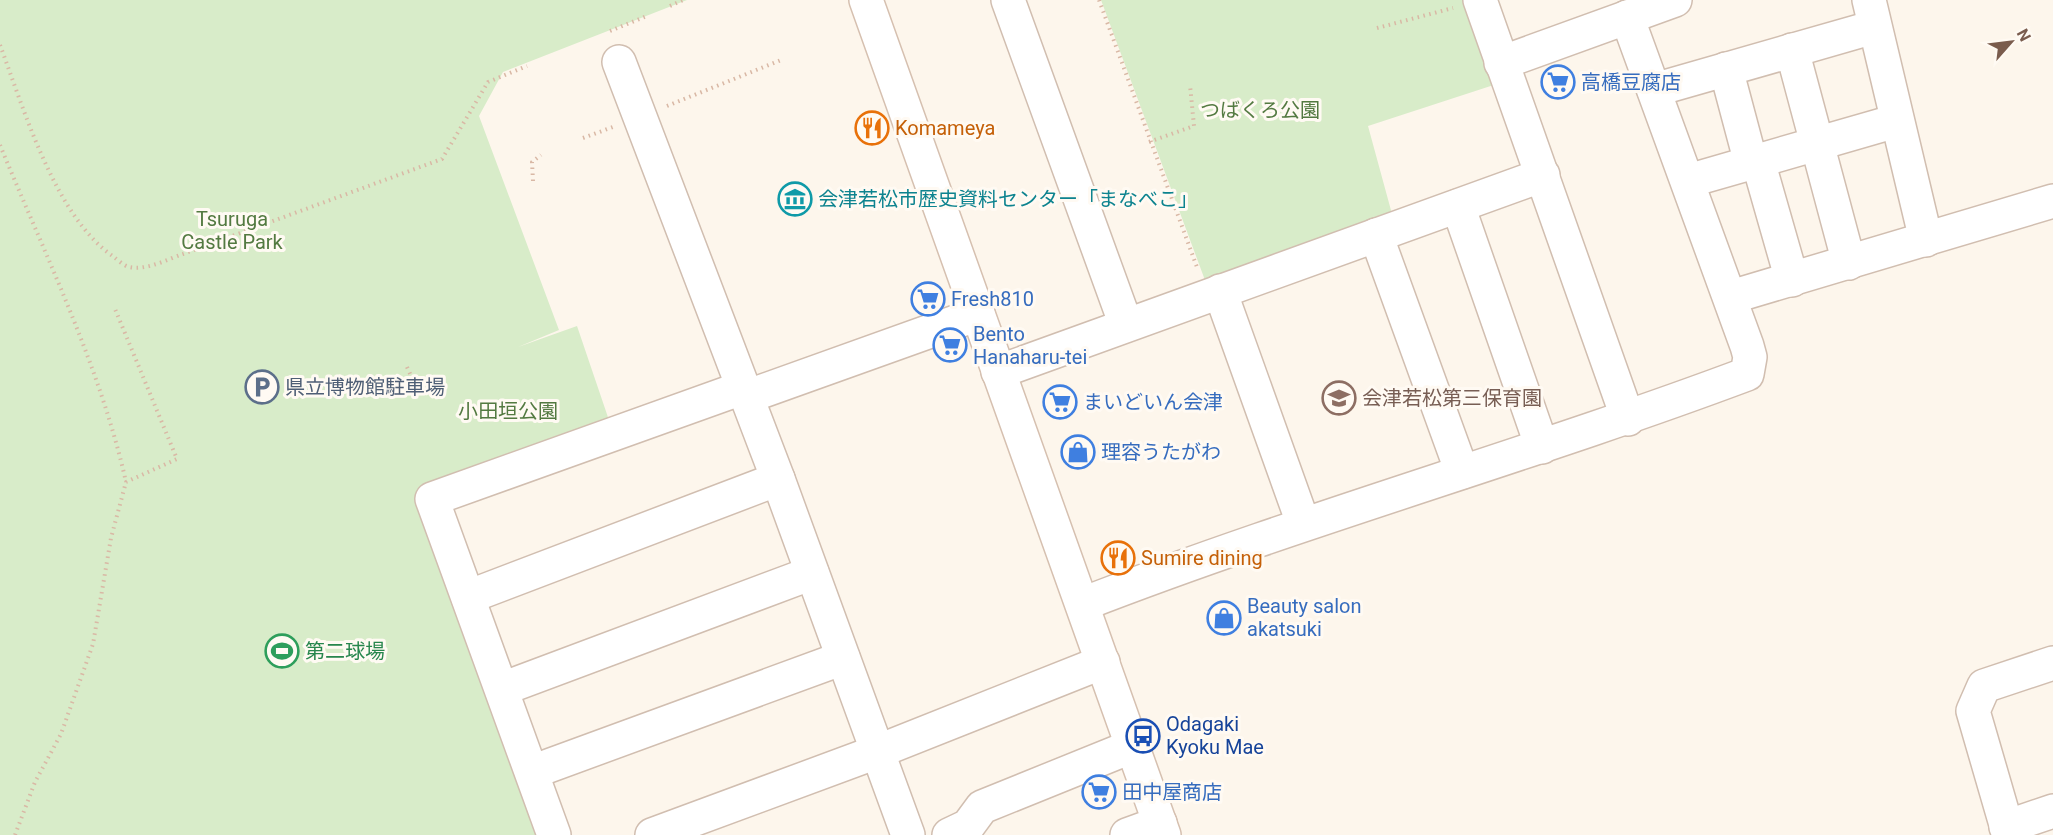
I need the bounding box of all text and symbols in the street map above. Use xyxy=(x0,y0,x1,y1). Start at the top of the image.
north arrow xyxy=(1981,12,2041,72)
text: N xyxy=(2013,26,2035,45)
supermarket icon: 高橋豆腐店 xyxy=(1540,64,1576,100)
place label: 高橋豆腐店 xyxy=(1581,70,1681,94)
park label: つばくろ公園 xyxy=(1200,98,1320,122)
restaurant icon: Komameya xyxy=(854,110,890,146)
place label: Komameya xyxy=(895,116,995,140)
museum icon: 会津若松市歴史資料センター「まなべこ」 xyxy=(777,181,813,217)
place label: 会津若松市歴史資料センター「まなべこ」 xyxy=(818,187,1198,211)
park label: Tsuruga Castle Park xyxy=(181,207,284,254)
supermarket icon: Fresh810 xyxy=(910,281,946,317)
place label: Fresh810 xyxy=(951,287,1034,311)
place label: Bento Hanaharu-tei xyxy=(973,322,1087,369)
supermarket icon: Bento Hanaharu-tei xyxy=(932,327,968,363)
parking icon: 県立博物館駐車場 xyxy=(244,369,280,405)
place label: 県立博物館駐車場 xyxy=(285,375,445,399)
school or university icon: 会津若松第三保育園 xyxy=(1321,380,1357,416)
supermarket icon: まいどいん会津 xyxy=(1042,384,1078,420)
place label: 会津若松第三保育園 xyxy=(1362,386,1542,410)
place label: まいどいん会津 xyxy=(1083,390,1223,414)
park label: 小田垣公園 xyxy=(458,399,558,423)
shop icon: 理容うたがわ xyxy=(1060,434,1096,470)
place label: 理容うたがわ xyxy=(1101,440,1221,464)
restaurant icon: Sumire dining xyxy=(1100,540,1136,576)
place label: Sumire dining xyxy=(1141,546,1263,570)
place label: Beauty salon akatsuki xyxy=(1247,594,1361,641)
shop icon: Beauty salon akatsuki xyxy=(1206,600,1242,636)
sports icon: 第二球場 xyxy=(264,633,300,669)
place label: 第二球場 xyxy=(305,639,385,663)
place label: Odagaki Kyoku Mae xyxy=(1166,712,1264,759)
bus stop icon: Odagaki Kyoku Mae xyxy=(1125,718,1161,754)
supermarket icon: 田中屋商店 xyxy=(1081,774,1117,810)
place label: 田中屋商店 xyxy=(1122,780,1222,804)

